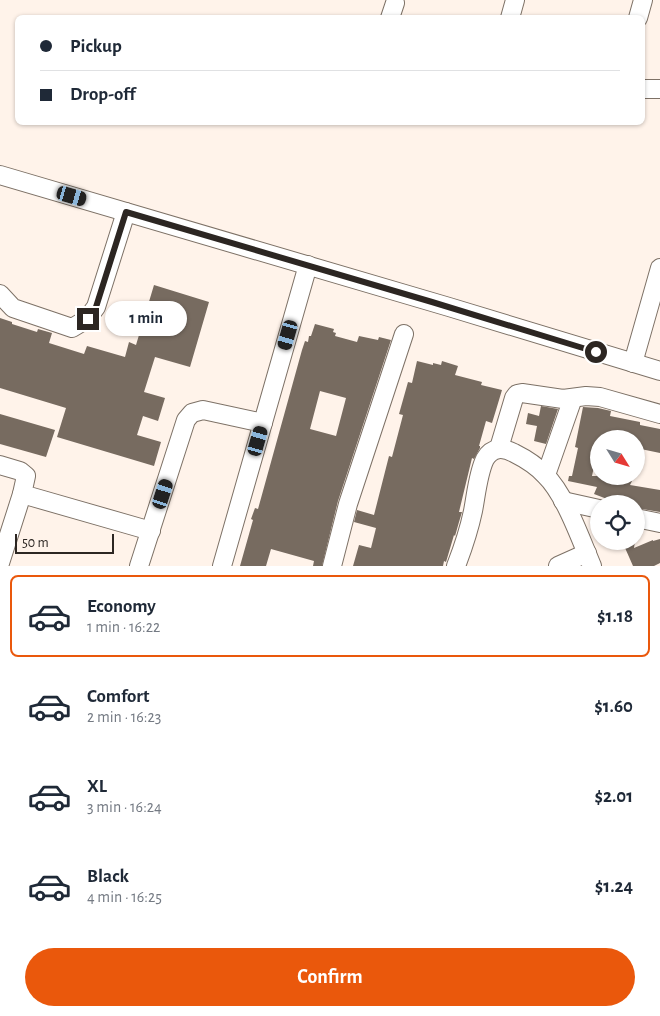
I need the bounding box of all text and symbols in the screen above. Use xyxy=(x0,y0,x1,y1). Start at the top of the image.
text: Pickup xyxy=(70,37,122,56)
text: Drop-off xyxy=(70,85,135,104)
car xyxy=(55,185,88,207)
callout: 1 min xyxy=(106,302,188,336)
route end xyxy=(77,308,99,330)
text: 1 min xyxy=(129,310,163,326)
car xyxy=(276,319,299,351)
route start xyxy=(585,341,607,363)
car xyxy=(246,425,269,457)
north arrow xyxy=(590,430,645,485)
map controls xyxy=(590,430,645,550)
car xyxy=(151,477,174,511)
button: locate xyxy=(590,495,645,550)
scale bar xyxy=(15,531,114,554)
text: 50 m xyxy=(22,536,49,550)
icon: car xyxy=(27,594,72,639)
text: Economy xyxy=(87,597,156,616)
text: $1.18 xyxy=(597,607,633,626)
text: 1 min · 16:22 xyxy=(87,619,160,635)
icon: car xyxy=(27,684,72,729)
text: Comfort xyxy=(87,687,149,706)
text: $1.60 xyxy=(594,697,633,716)
text: 2 min · 16:23 xyxy=(87,709,161,725)
icon: car xyxy=(27,774,72,819)
text: XL xyxy=(87,777,107,796)
text: $2.01 xyxy=(594,787,633,806)
text: 3 min · 16:24 xyxy=(87,799,162,815)
icon: car xyxy=(27,864,72,909)
text: Black xyxy=(87,867,129,886)
text: $1.24 xyxy=(595,877,633,896)
text: 4 min · 16:25 xyxy=(87,889,162,905)
button: Confirm xyxy=(25,948,635,1006)

